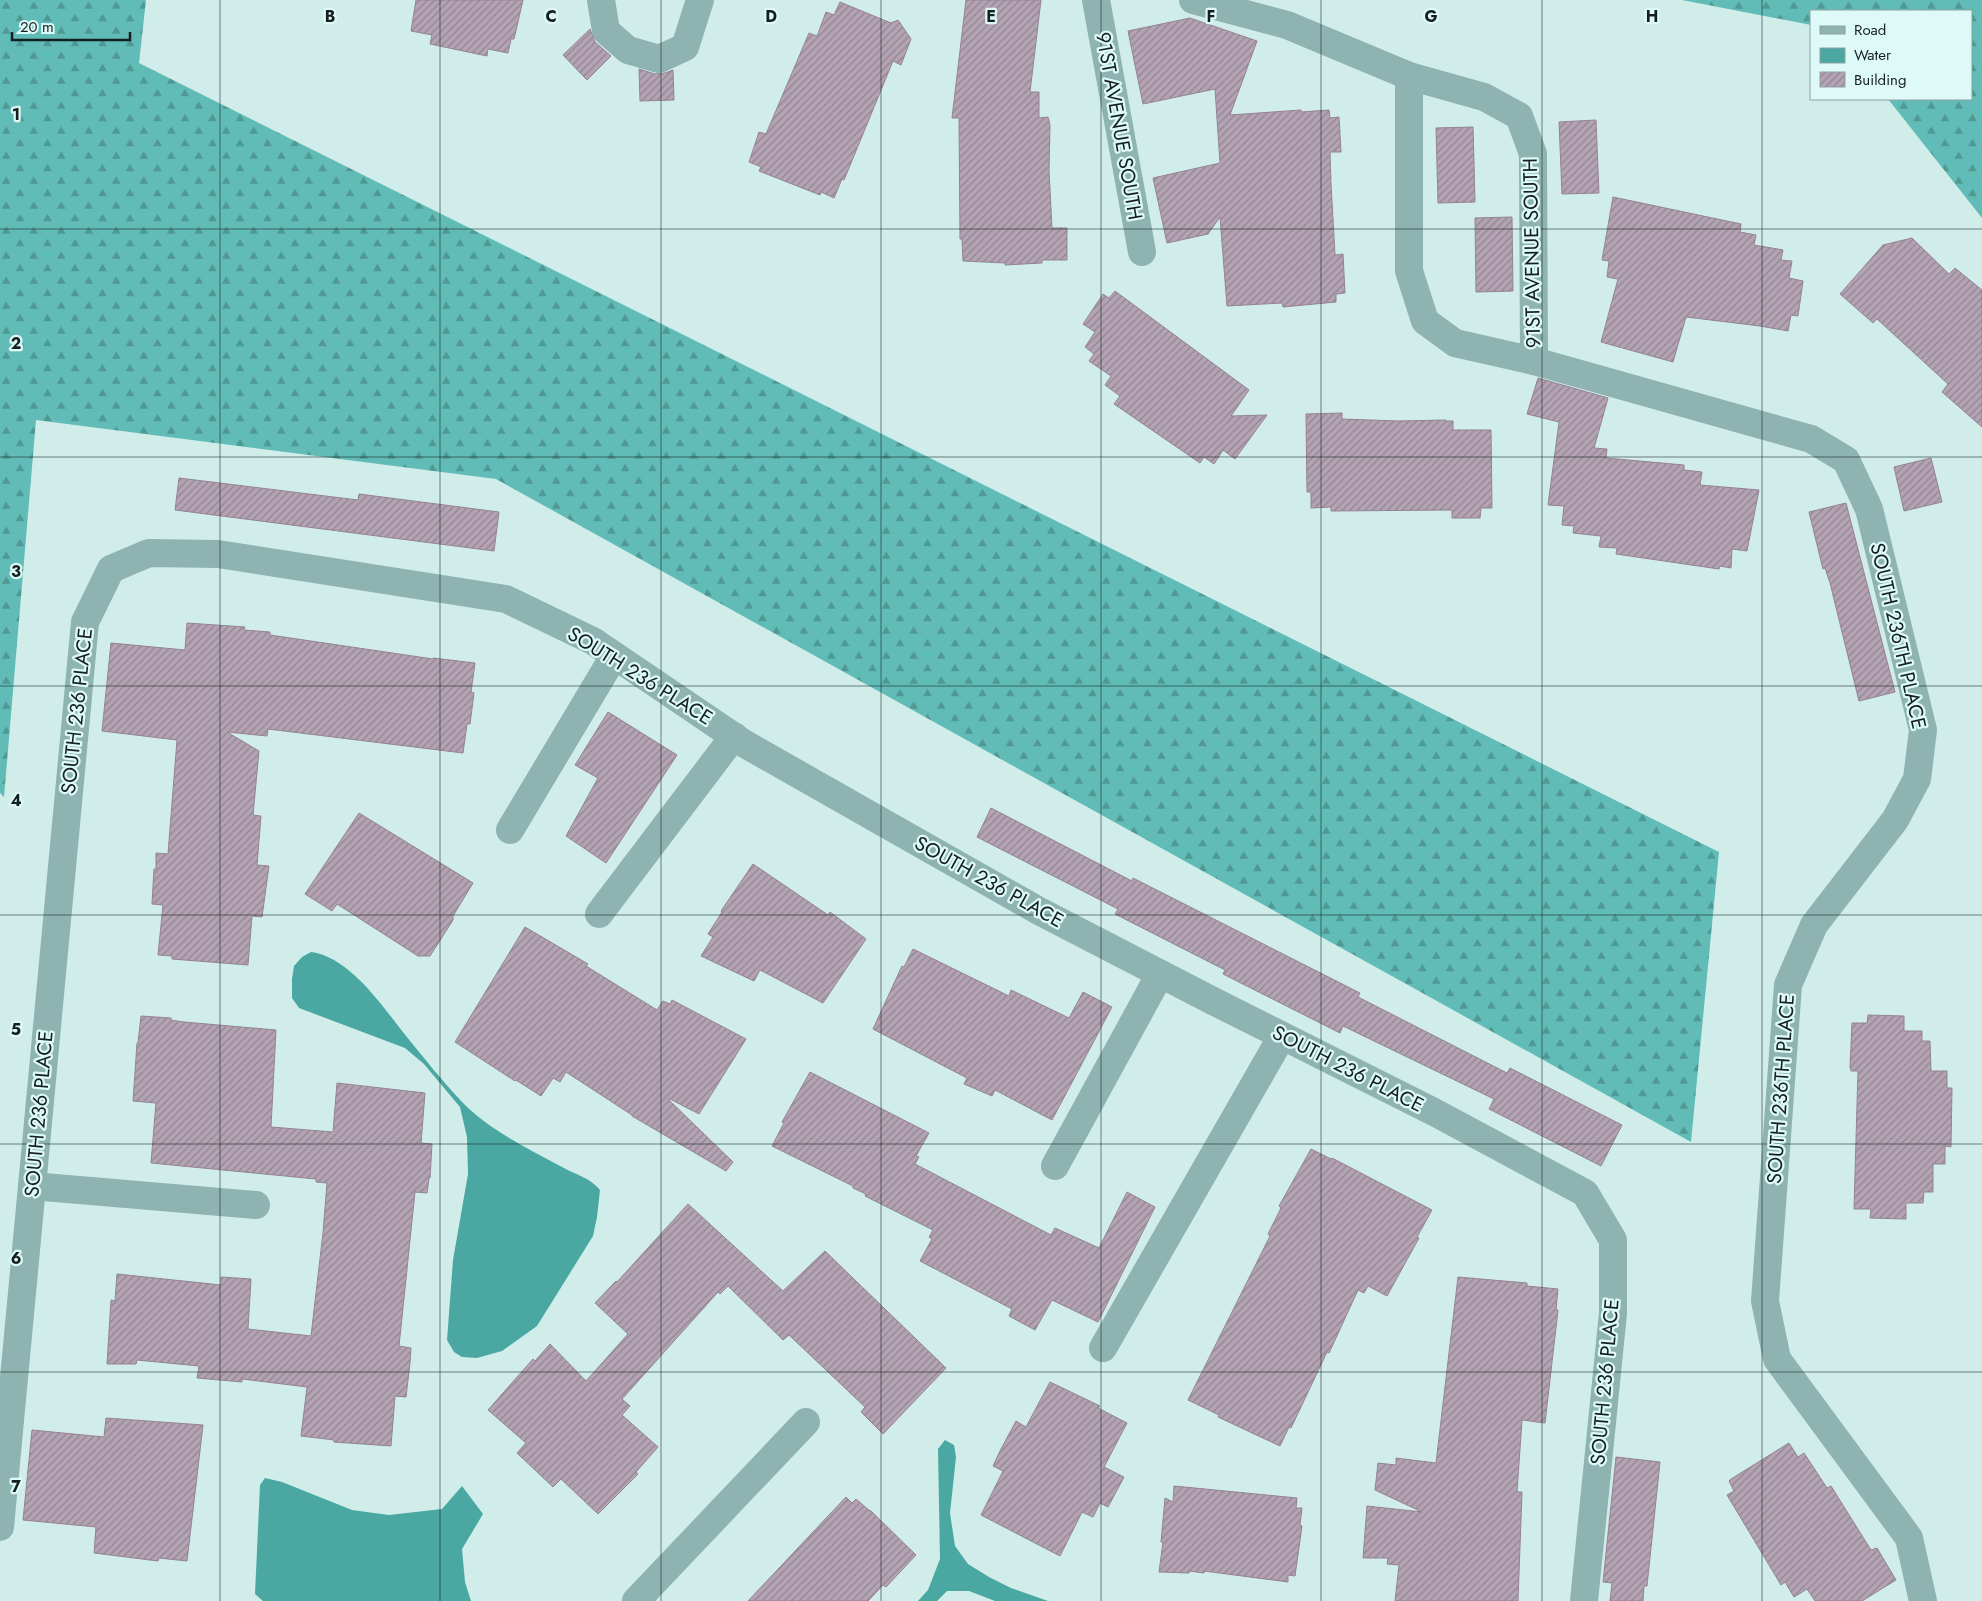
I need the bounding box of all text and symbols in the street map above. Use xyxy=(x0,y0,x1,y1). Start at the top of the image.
text: B xyxy=(325,5,335,28)
text: C xyxy=(545,5,557,28)
text: D xyxy=(765,5,777,28)
text: E xyxy=(986,5,996,28)
text: F xyxy=(1207,5,1215,28)
text: G xyxy=(1424,5,1438,28)
text: H xyxy=(1646,5,1658,28)
scale bar xyxy=(12,10,130,42)
legend xyxy=(1810,10,1972,100)
text: 20 m xyxy=(20,16,54,38)
text: Road xyxy=(1854,19,1886,41)
street label: 91ST AVENUE SOUTH xyxy=(1088,30,1150,222)
text: Water xyxy=(1854,44,1892,66)
text: Building xyxy=(1854,69,1906,91)
text: 1 xyxy=(12,103,20,126)
street label: 91ST AVENUE SOUTH xyxy=(1516,158,1548,348)
text: 2 xyxy=(11,332,21,355)
street label: SOUTH 236TH PLACE xyxy=(1862,540,1934,732)
text: 3 xyxy=(11,560,21,583)
street label: SOUTH 236 PLACE xyxy=(562,620,718,732)
street label: SOUTH 236 PLACE xyxy=(54,627,100,795)
text: 4 xyxy=(10,789,22,812)
street label: SOUTH 236 PLACE xyxy=(909,829,1069,935)
street label: SOUTH 236TH PLACE xyxy=(1760,993,1802,1185)
text: 5 xyxy=(11,1018,21,1041)
street label: SOUTH 236 PLACE xyxy=(1267,1018,1429,1120)
street label: SOUTH 236 PLACE xyxy=(17,1030,61,1198)
text: 6 xyxy=(11,1247,21,1270)
street label: SOUTH 236 PLACE xyxy=(1583,1298,1627,1466)
text: 7 xyxy=(11,1475,21,1498)

